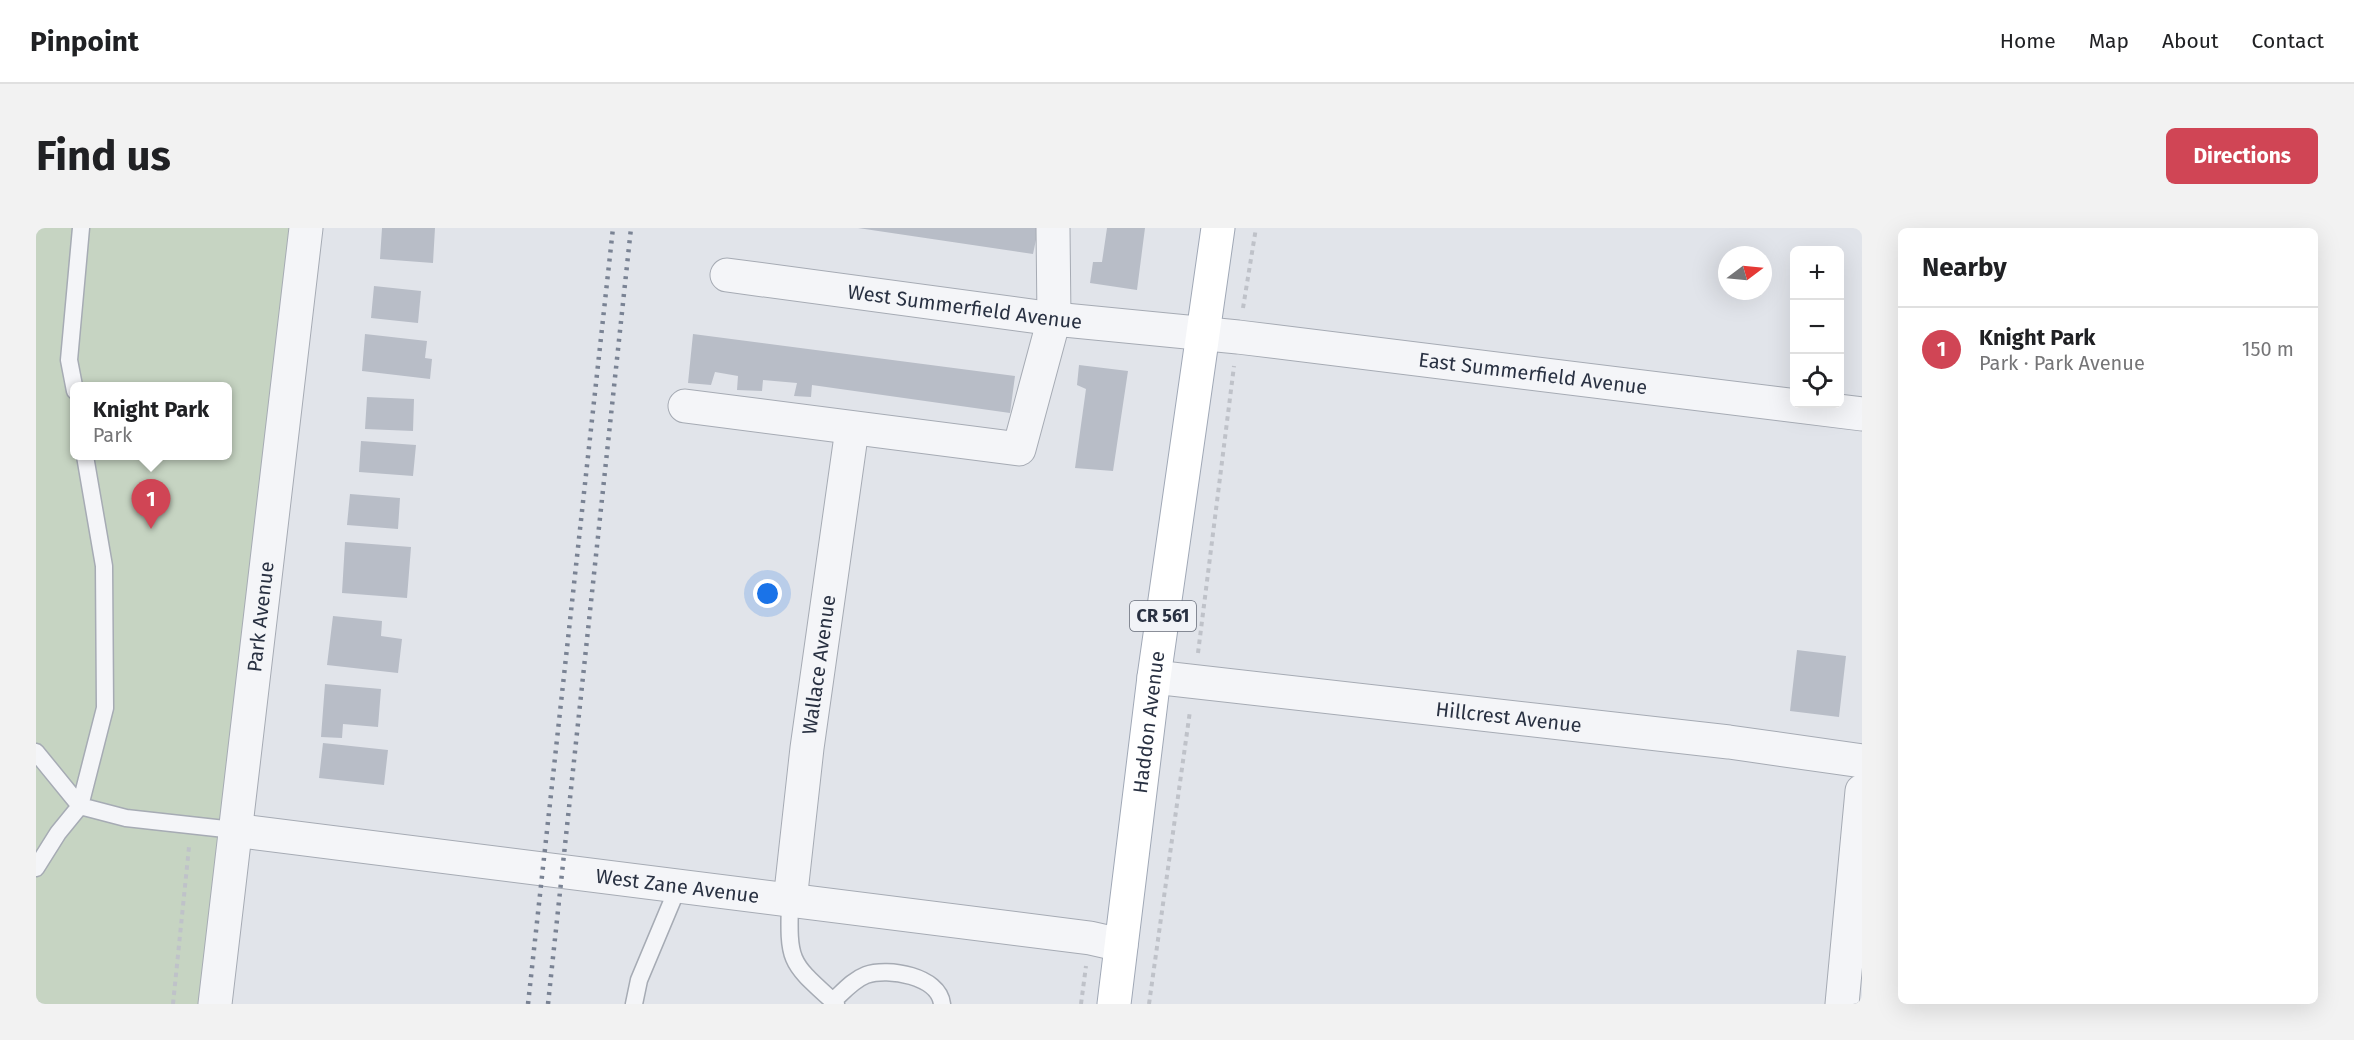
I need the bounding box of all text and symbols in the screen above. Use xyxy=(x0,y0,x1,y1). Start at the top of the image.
text: Pinpoint xyxy=(30,25,139,58)
text: Home xyxy=(2000,28,2056,54)
text: Map xyxy=(2089,28,2129,54)
text: About xyxy=(2162,28,2219,54)
text: Contact xyxy=(2252,28,2324,54)
button: Directions xyxy=(2166,128,2318,184)
text: Find us xyxy=(36,131,171,181)
north arrow xyxy=(1718,246,1772,300)
map controls xyxy=(1790,246,1844,408)
button: + xyxy=(1790,246,1844,300)
text: Nearby xyxy=(1922,252,2007,283)
street label: West Summerfield Avenue xyxy=(846,279,1083,334)
button: − xyxy=(1790,300,1844,354)
text: Knight Park xyxy=(1979,324,2095,351)
text: 1 xyxy=(1937,337,1946,361)
text: 150 m xyxy=(2242,337,2294,361)
street label: East Summerfield Avenue xyxy=(1417,347,1649,399)
text: Park · Park Avenue xyxy=(1979,351,2145,375)
button: locate xyxy=(1790,354,1844,408)
popup xyxy=(70,382,232,460)
text: Knight Park xyxy=(93,396,209,423)
text: Park xyxy=(93,423,132,447)
pin: 1 xyxy=(132,480,170,529)
street label: Park Avenue xyxy=(242,560,279,673)
your location xyxy=(753,579,782,608)
street label: Wallace Avenue xyxy=(797,593,840,736)
road number: CR 561 xyxy=(1130,601,1196,631)
street label: Haddon Avenue xyxy=(1128,649,1170,795)
street label: Hillcrest Avenue xyxy=(1434,697,1583,737)
street label: West Zane Avenue xyxy=(594,864,761,908)

